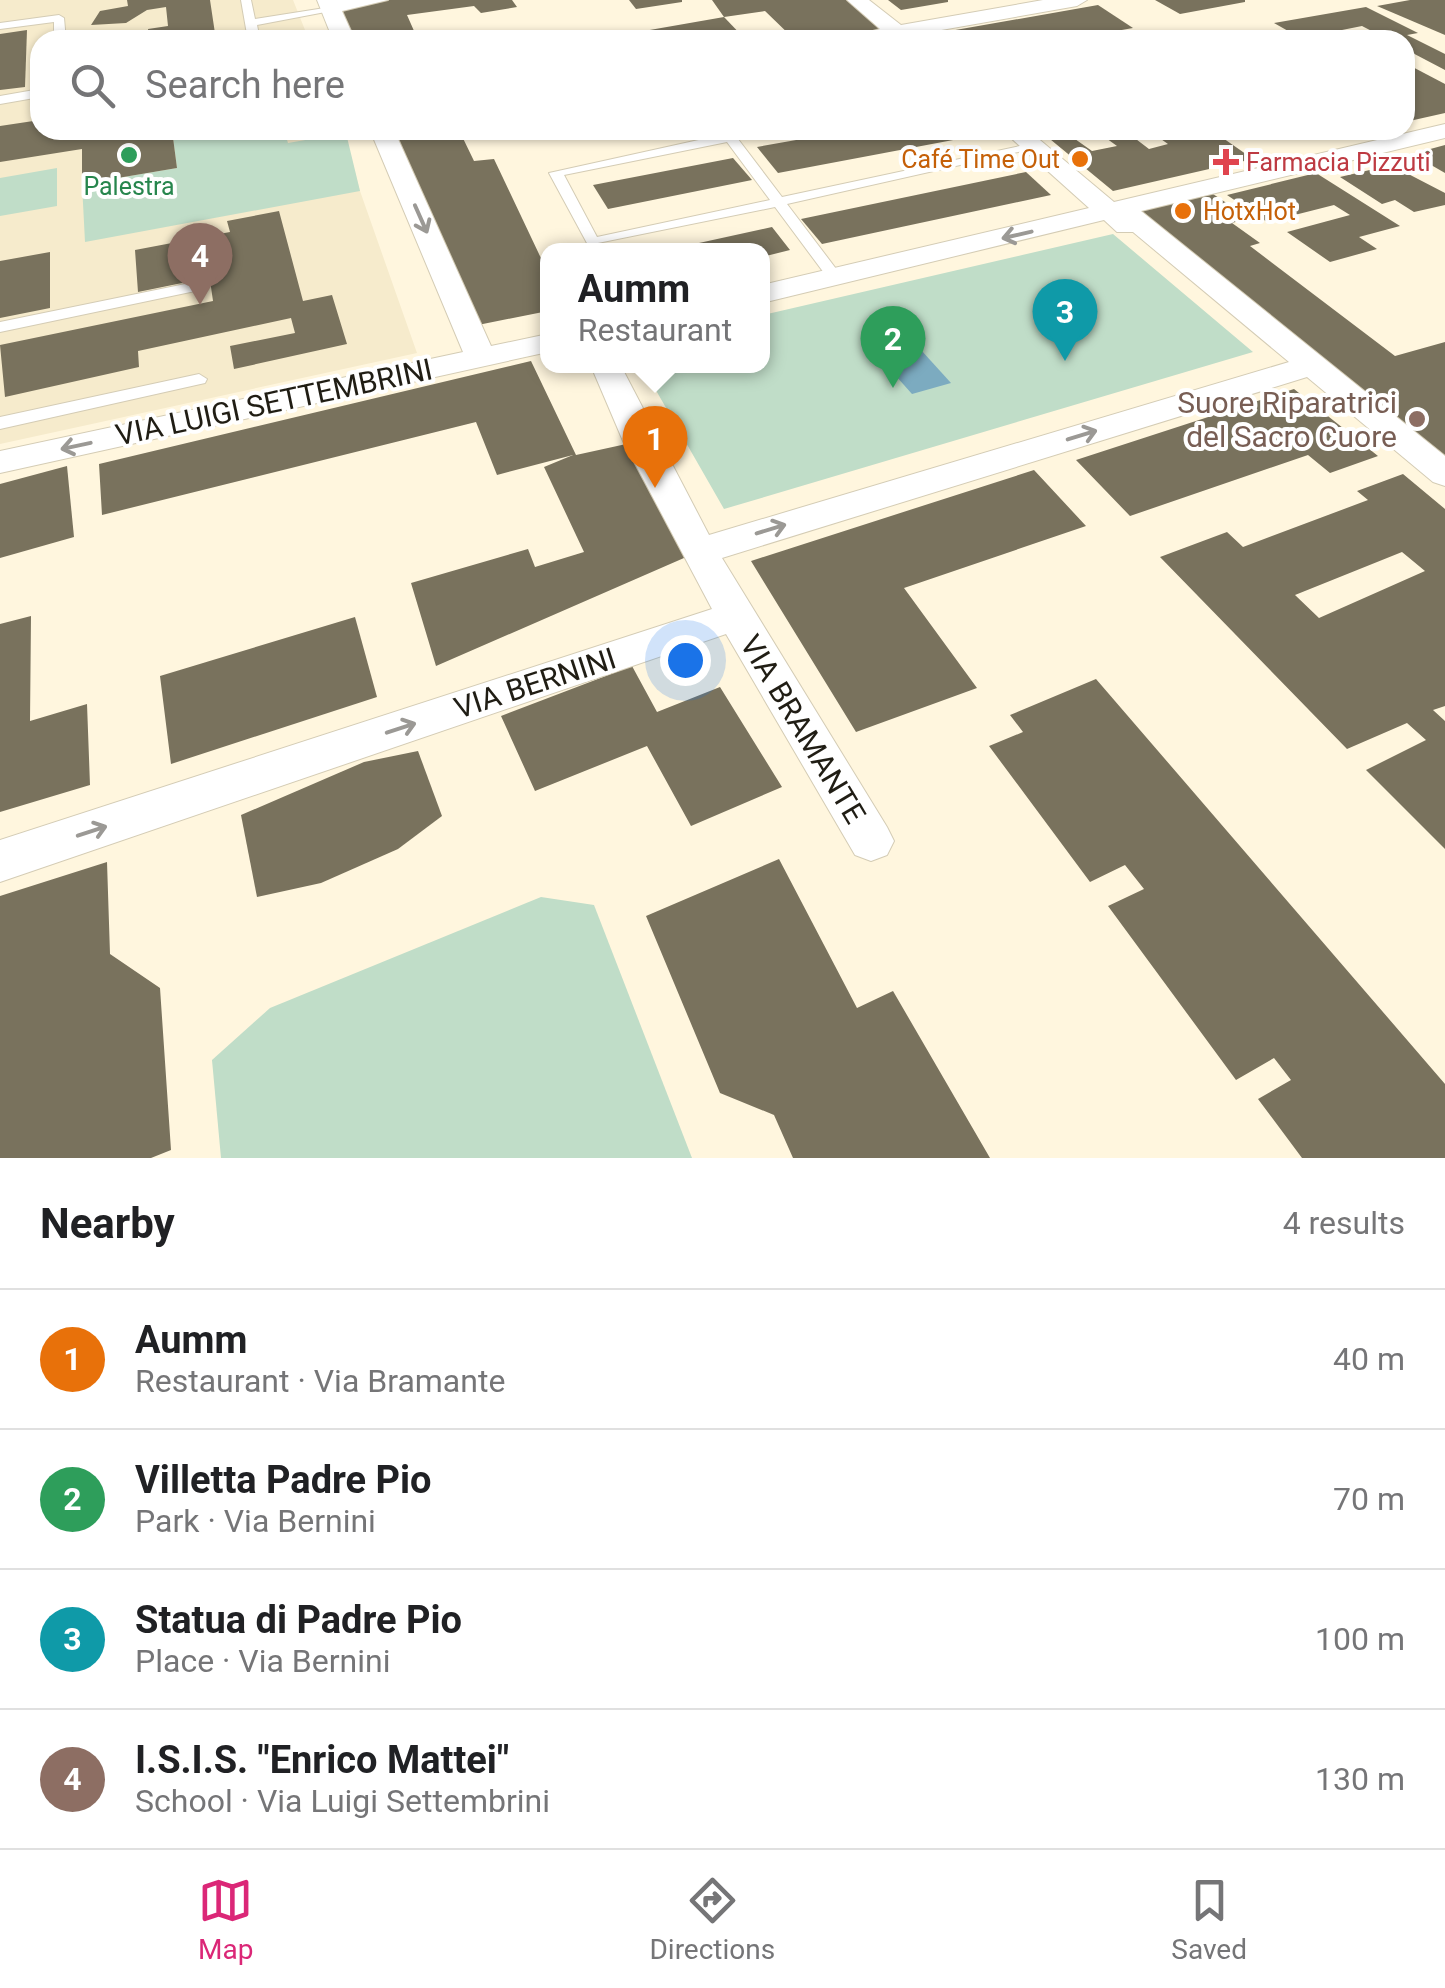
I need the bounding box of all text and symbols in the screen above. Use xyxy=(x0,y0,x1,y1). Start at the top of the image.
search box xyxy=(30,30,1415,140)
icon: search xyxy=(65,58,120,113)
text: Search here xyxy=(145,63,345,107)
marker: Palestra xyxy=(118,144,140,166)
place label: Café Time Out xyxy=(901,145,1060,174)
marker: Café Time Out xyxy=(1069,148,1091,170)
place label: Farmacia Pizzuti xyxy=(1246,148,1431,177)
marker: Farmacia Pizzuti xyxy=(1215,151,1237,173)
place label: Palestra xyxy=(83,172,175,201)
place label: HotxHot xyxy=(1203,197,1296,226)
marker: HotxHot xyxy=(1172,200,1194,222)
one-way arrow xyxy=(413,203,431,234)
pin: 4 xyxy=(168,222,232,305)
one-way arrow xyxy=(1002,227,1034,245)
popup xyxy=(540,243,770,373)
text: Aumm xyxy=(578,267,690,311)
pin: 3 xyxy=(1032,278,1098,361)
pin: 2 xyxy=(860,306,926,388)
text: Restaurant xyxy=(578,311,732,349)
street label: VIA LUIGI SETTEMBRINI xyxy=(112,351,436,453)
place label: Suore Riparatrici del Sacro Cuore xyxy=(1177,385,1397,454)
pin: 1 xyxy=(622,406,688,488)
marker: Suore Riparatrici del Sacro Cuore xyxy=(1406,408,1428,430)
one-way arrow xyxy=(1066,425,1098,443)
one-way arrow xyxy=(61,437,93,456)
one-way arrow xyxy=(755,519,787,537)
street label: VIA BRAMANTE xyxy=(733,629,873,829)
your location xyxy=(660,635,711,686)
street label: VIA BERNINI xyxy=(450,640,620,726)
one-way arrow xyxy=(384,717,416,735)
one-way arrow xyxy=(76,820,108,838)
text: Nearby xyxy=(40,1199,175,1248)
text: 4 results xyxy=(1283,1204,1405,1242)
text: Aumm xyxy=(135,1318,247,1362)
text: 1 xyxy=(63,1340,82,1378)
text: 40 m xyxy=(1333,1340,1405,1378)
text: Restaurant · Via Bramante xyxy=(135,1362,505,1400)
text: Villetta Padre Pio xyxy=(135,1458,432,1502)
text: 2 xyxy=(63,1480,82,1518)
text: 70 m xyxy=(1333,1480,1405,1518)
text: Park · Via Bernini xyxy=(135,1502,376,1540)
text: Statua di Padre Pio xyxy=(135,1598,462,1642)
text: 3 xyxy=(63,1620,82,1658)
text: 100 m xyxy=(1315,1620,1405,1658)
text: Place · Via Bernini xyxy=(135,1642,390,1680)
text: I.S.I.S. "Enrico Mattei" xyxy=(135,1738,509,1782)
text: 4 xyxy=(63,1760,82,1798)
text: 130 m xyxy=(1315,1760,1405,1798)
text: School · Via Luigi Settembrini xyxy=(135,1782,550,1820)
tab: Map xyxy=(198,1873,253,1966)
tab: Directions xyxy=(649,1873,775,1966)
tab: Saved xyxy=(1171,1873,1247,1966)

